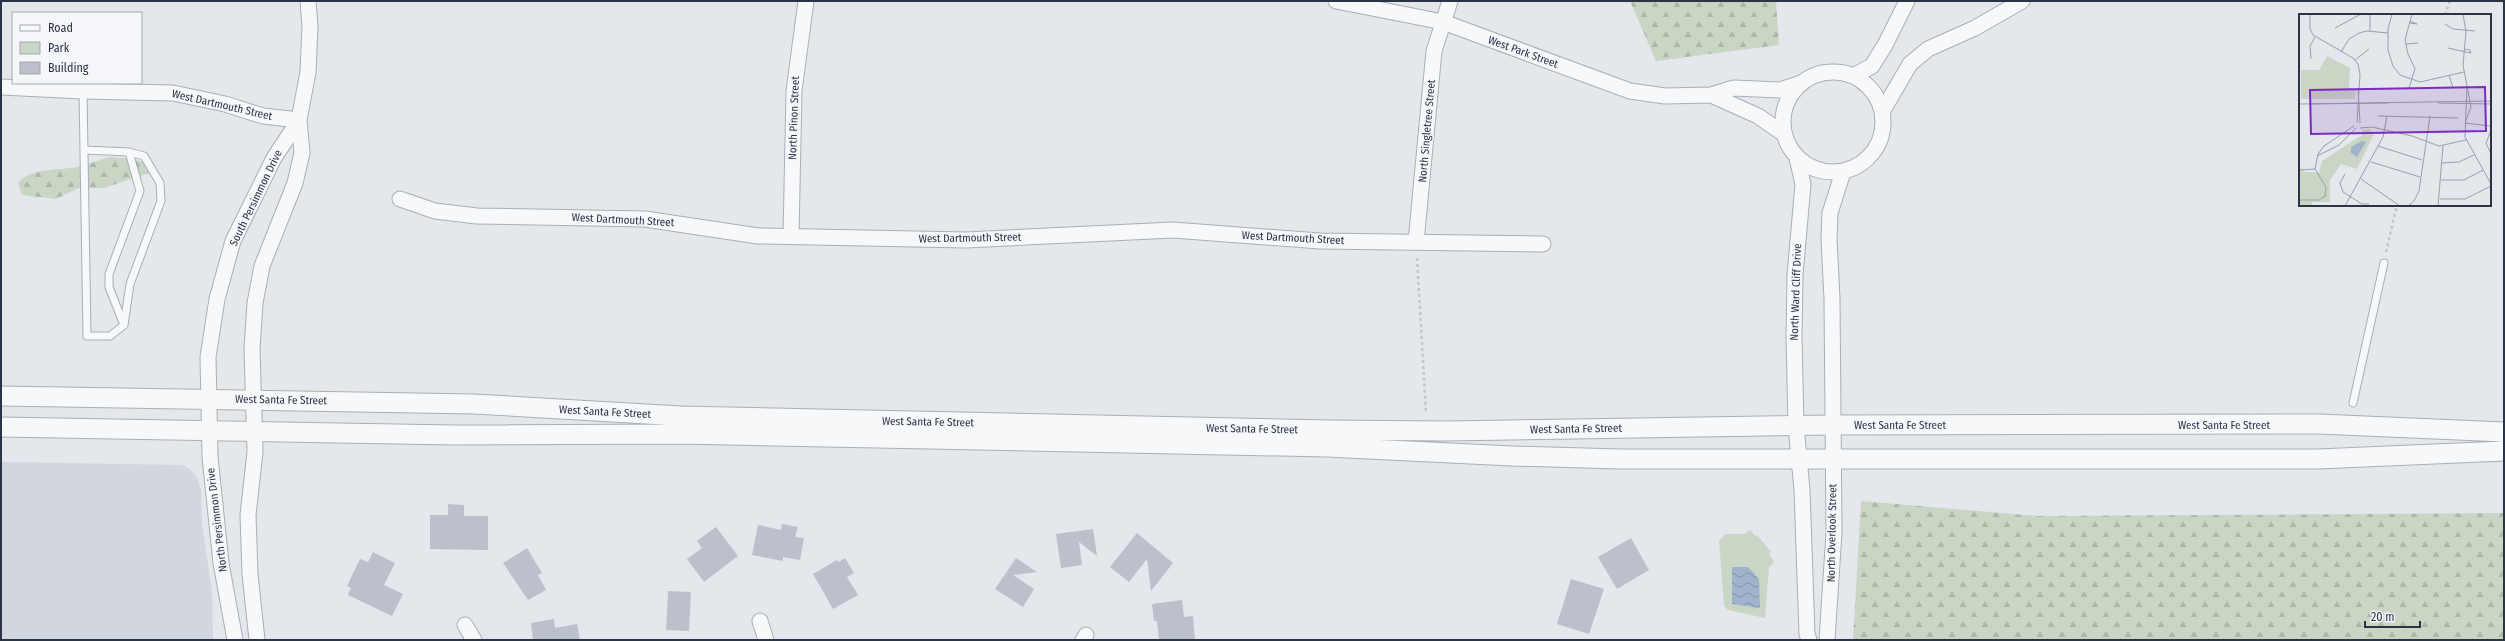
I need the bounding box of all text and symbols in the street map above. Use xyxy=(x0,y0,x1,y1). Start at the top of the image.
legend xyxy=(12,12,142,84)
inset map xyxy=(2299,14,2491,206)
text: Road xyxy=(48,21,73,35)
street label: West Park Street xyxy=(1486,33,1560,71)
text: Park xyxy=(48,41,70,55)
text: Building xyxy=(48,61,89,75)
street label: North Pinon Street xyxy=(786,75,802,160)
street label: North Singletree Street xyxy=(1416,79,1438,183)
street label: West Dartmouth Street xyxy=(171,87,274,123)
street label: South Persimmon Drive xyxy=(227,148,285,248)
street label: West Dartmouth Street xyxy=(571,211,675,229)
street label: West Dartmouth Street xyxy=(1241,229,1345,247)
street label: West Dartmouth Street xyxy=(919,231,1022,245)
street label: North Ward Cliff Drive xyxy=(1788,243,1804,341)
street label: West Santa Fe Street xyxy=(235,393,328,407)
street label: West Santa Fe Street xyxy=(559,403,652,421)
street label: West Santa Fe Street xyxy=(882,415,975,429)
street label: West Santa Fe Street xyxy=(1854,419,1946,432)
street label: West Santa Fe Street xyxy=(2178,419,2270,432)
street label: West Santa Fe Street xyxy=(1206,422,1299,436)
street label: West Santa Fe Street xyxy=(1530,422,1623,436)
street label: North Persimmon Drive xyxy=(204,467,230,573)
street label: North Overlook Street xyxy=(1825,483,1839,582)
scale bar xyxy=(2365,603,2420,629)
text: 20 m xyxy=(2371,610,2395,624)

